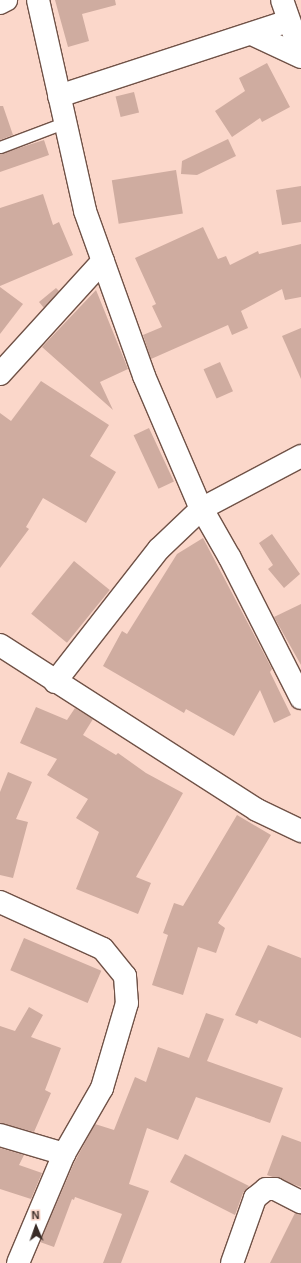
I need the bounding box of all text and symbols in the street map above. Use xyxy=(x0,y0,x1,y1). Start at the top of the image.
north arrow xyxy=(16,1207,56,1247)
text: N xyxy=(31,1209,40,1221)

